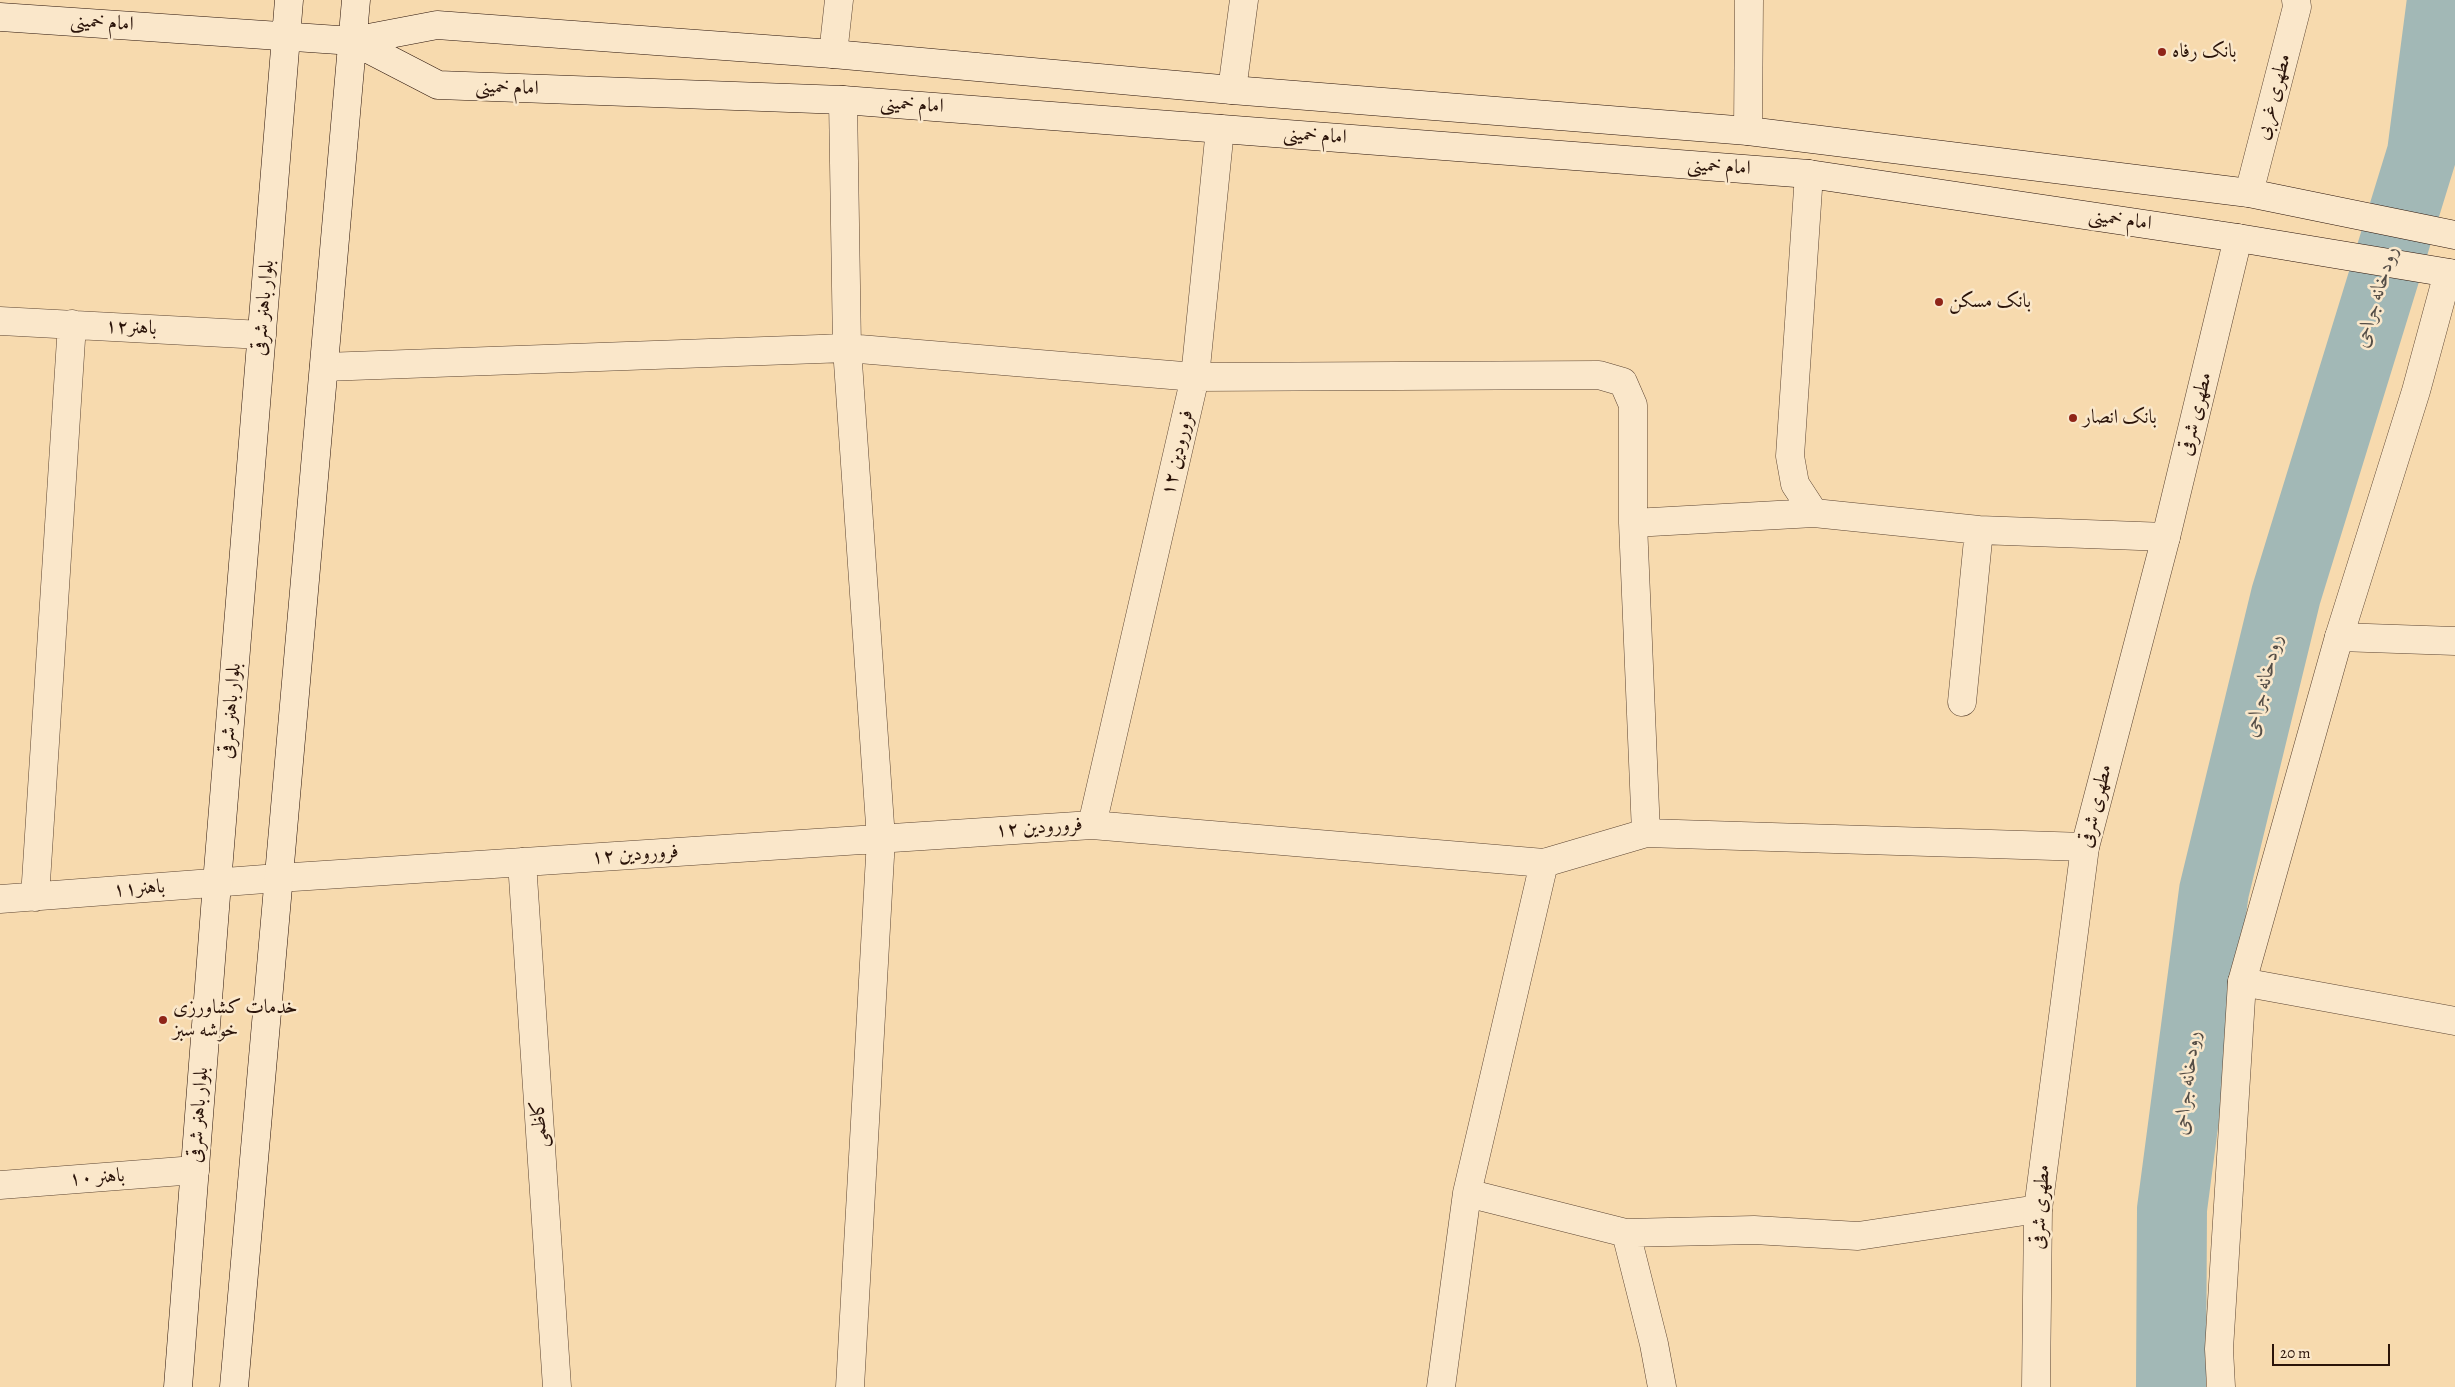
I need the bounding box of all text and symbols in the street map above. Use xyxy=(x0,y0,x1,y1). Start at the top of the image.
street label: امام خمینی xyxy=(69,9,135,37)
place label: بانک رفاه xyxy=(2172,40,2237,64)
marker: بانک رفاه xyxy=(2156,46,2168,58)
street label: مطهری غربی xyxy=(2251,51,2297,143)
street label: امام خمینی xyxy=(475,75,539,101)
street label: امام خمینی xyxy=(879,91,945,119)
street label: امام خمینی xyxy=(1282,122,1348,150)
street label: امام خمینی xyxy=(1686,153,1752,181)
street label: امام خمینی xyxy=(2087,204,2153,236)
water label: رودخانه جراحی xyxy=(2350,243,2404,351)
street label: بلوار باهنر شرقی xyxy=(248,259,280,357)
place label: بانک مسکن xyxy=(1949,290,2031,314)
marker: بانک مسکن xyxy=(1933,296,1945,308)
street label: باهنر۱۲ xyxy=(105,315,157,341)
street label: مطهری شرقی xyxy=(2174,370,2218,458)
place label: بانک انصار xyxy=(2083,406,2157,430)
street label: ۱۲ فرورودین xyxy=(1156,408,1200,498)
marker: بانک انصار xyxy=(2067,412,2079,424)
water label: رودخانه جراحی xyxy=(2239,632,2289,740)
street label: بلوار باهنر شرقی xyxy=(215,662,247,760)
street label: مطهری شرقی xyxy=(2074,762,2118,850)
street label: ۱۲ فرورودین xyxy=(995,813,1083,843)
street label: ۱۲ فرورودین xyxy=(591,840,679,870)
street label: باهنر۱۱ xyxy=(112,875,166,903)
place label: خدمات کشاورزی خوشه سبز xyxy=(173,996,298,1043)
marker: خدمات کشاورزی خوشه سبز xyxy=(157,1014,169,1026)
water label: رودخانه جراحی xyxy=(2169,1029,2207,1137)
street label: بلوار باهنر شرقی xyxy=(184,1066,214,1164)
street label: کاظمی xyxy=(526,1099,554,1149)
street label: باهنر ۱۰ xyxy=(68,1164,126,1192)
street label: مطهری شرقی xyxy=(2026,1164,2056,1250)
scale bar xyxy=(2275,1334,2392,1366)
text: 20 m xyxy=(2280,1343,2311,1363)

